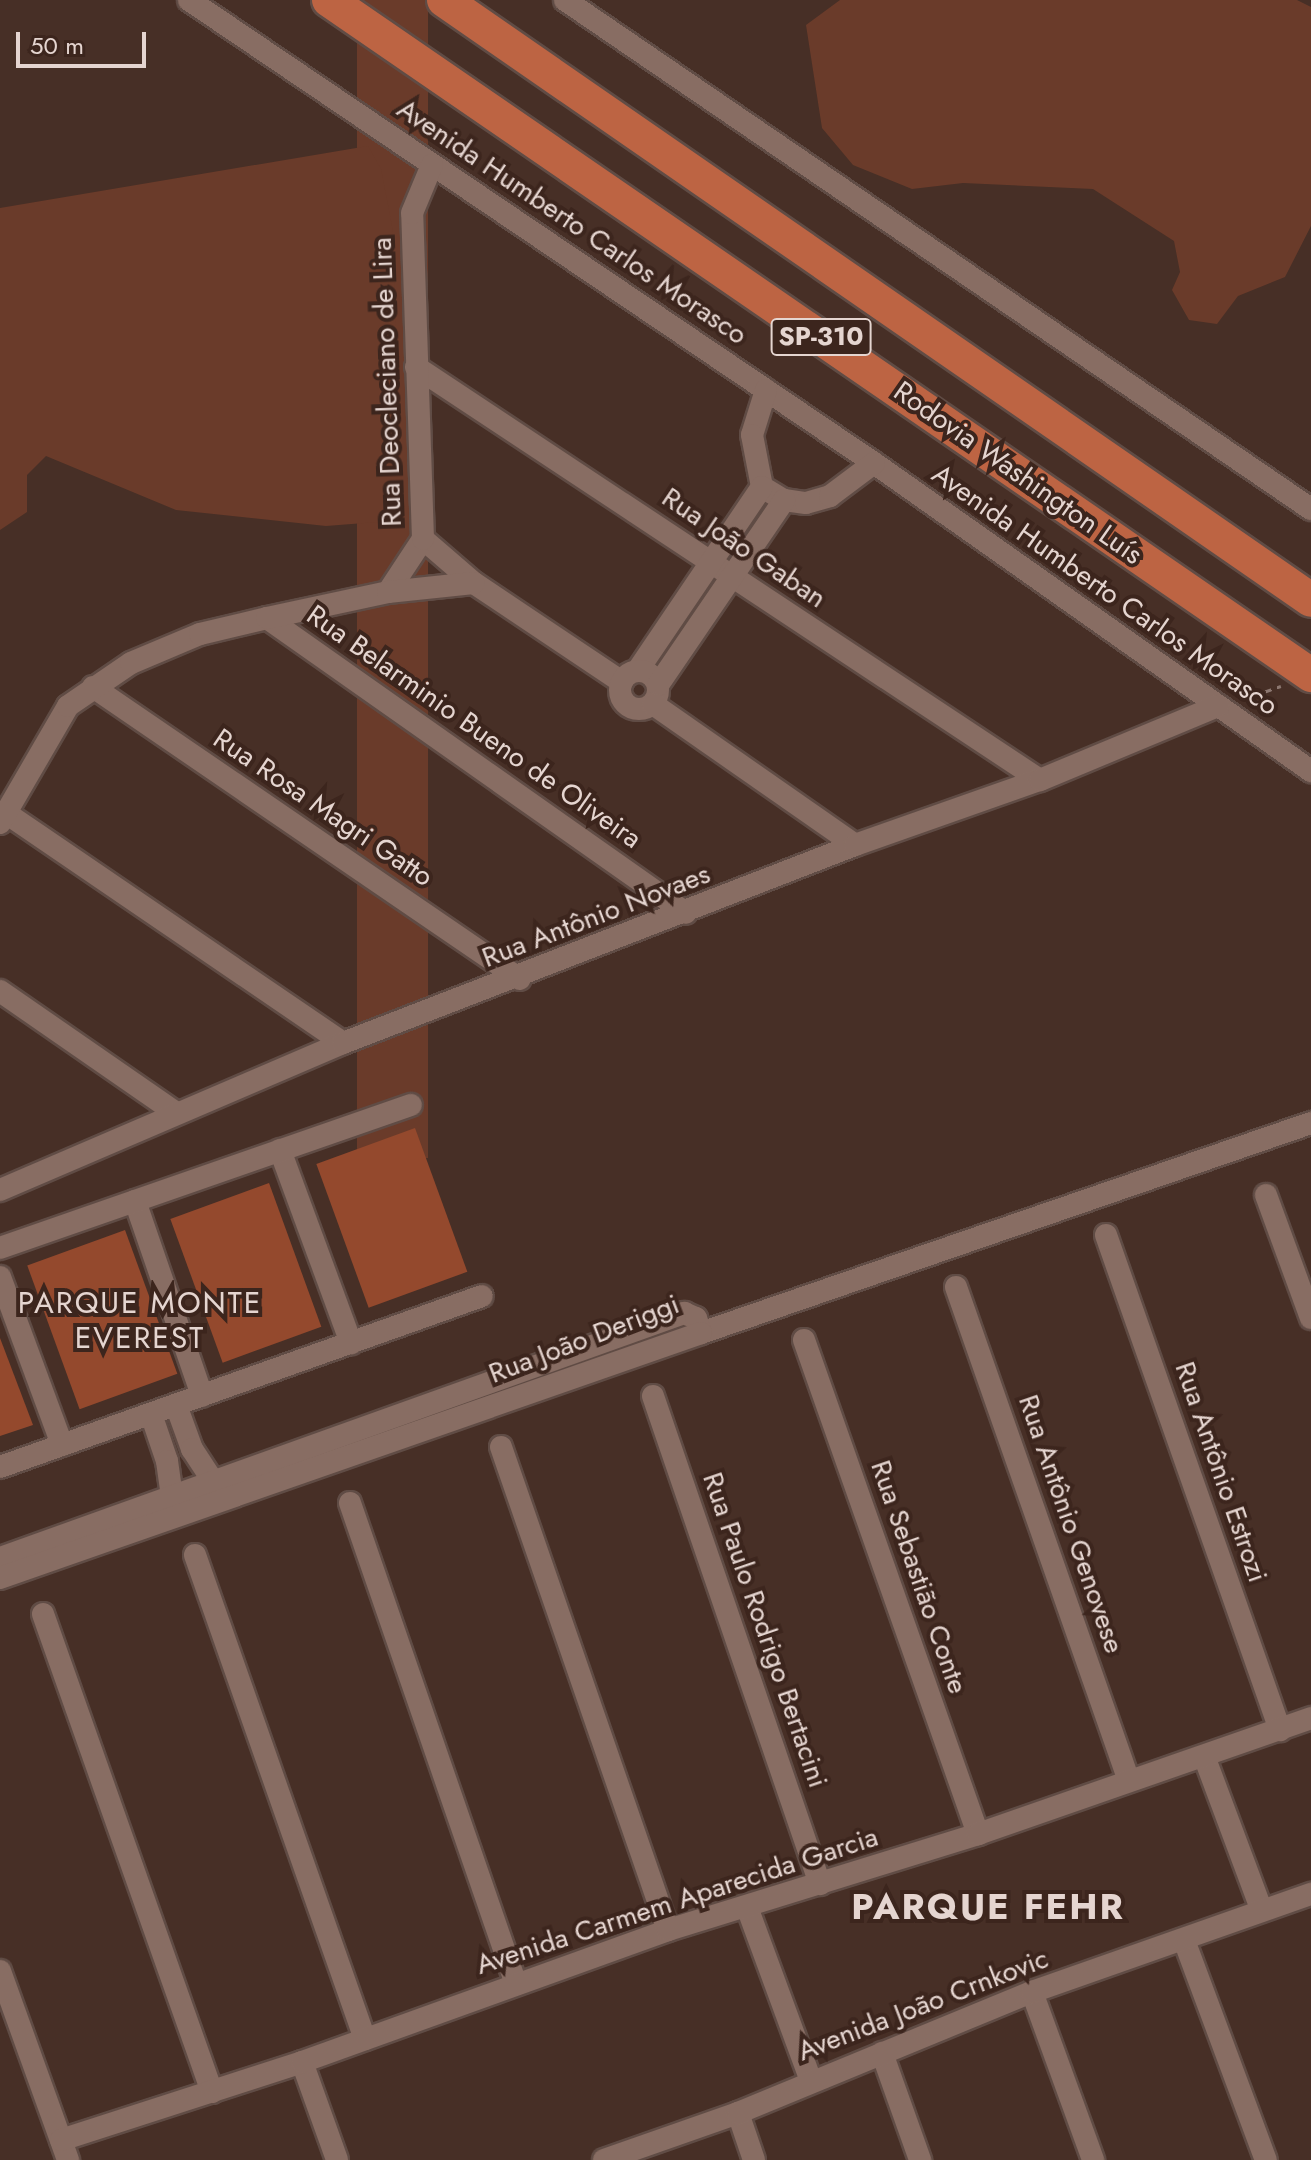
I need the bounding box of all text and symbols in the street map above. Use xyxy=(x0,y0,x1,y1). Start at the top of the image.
scale bar xyxy=(20,16,150,66)
text: 50 m xyxy=(30,28,84,63)
street label: Avenida Humberto Carlos Morasco xyxy=(391,92,753,352)
street label: Rua Deocleciano de Lira xyxy=(365,237,409,527)
road number: SP-310 xyxy=(769,315,873,359)
street label: Rodovia Washington Luís xyxy=(887,374,1149,572)
street label: Avenida Humberto Carlos Morasco xyxy=(925,457,1285,723)
street label: Rua João Gaban xyxy=(656,481,832,615)
street label: Rua Belarminio Bueno de Oliveira xyxy=(300,598,648,856)
street label: Rua Rosa Magri Gatto xyxy=(207,722,439,894)
street label: Rua Antônio Novaes xyxy=(477,857,715,975)
district label: PARQUE MONTE EVEREST xyxy=(18,1285,262,1356)
street label: Rua João Deriggi xyxy=(484,1287,684,1391)
street label: Rua Antônio Estrozi xyxy=(1168,1357,1274,1587)
street label: Rua Antônio Genovese xyxy=(1011,1390,1131,1658)
street label: Rua Sebastião Conte xyxy=(863,1456,975,1698)
street label: Rua Paulo Rodrigo Bertacini xyxy=(695,1468,835,1792)
street label: Avenida Carmem Aparecida Garcia xyxy=(472,1820,882,1982)
district label: PARQUE FEHR xyxy=(851,1885,1125,1929)
street label: Avenida João Crnkovic xyxy=(793,1942,1053,2068)

